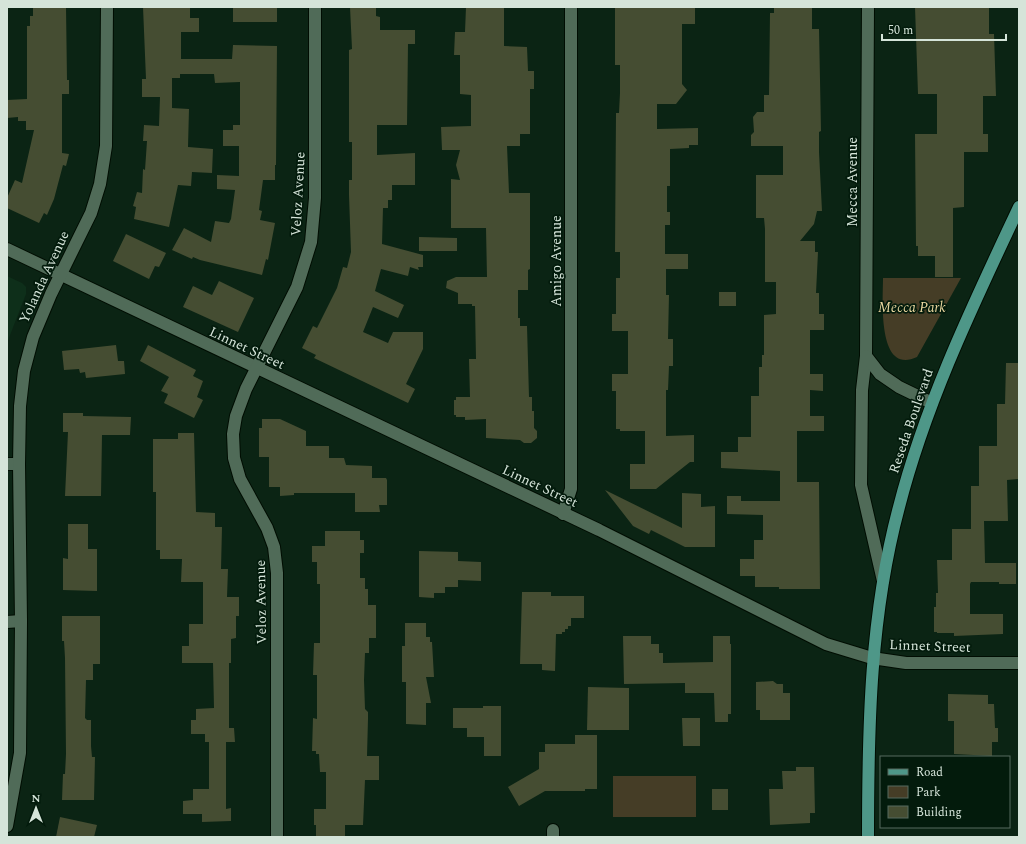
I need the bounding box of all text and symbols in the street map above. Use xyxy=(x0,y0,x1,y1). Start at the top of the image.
scale bar xyxy=(882,16,1006,42)
text: 50 m xyxy=(888,21,913,40)
street label: Mecca Avenue xyxy=(842,137,863,227)
street label: Veloz Avenue xyxy=(285,151,311,237)
street label: Amigo Avenue xyxy=(546,215,567,307)
street label: Yolanda Avenue xyxy=(13,227,75,327)
park label: Mecca Park xyxy=(878,297,946,318)
street label: Linnet Street xyxy=(206,321,288,375)
street label: Reseda Boulevard xyxy=(883,366,939,476)
street label: Linnet Street xyxy=(499,459,581,513)
street label: Veloz Avenue xyxy=(250,559,272,644)
street label: Linnet Street xyxy=(889,634,971,658)
legend xyxy=(880,756,1010,828)
text: Road xyxy=(916,763,943,782)
text: Park xyxy=(916,783,941,802)
north arrow xyxy=(16,788,56,828)
text: N xyxy=(32,790,41,807)
text: Building xyxy=(916,803,962,822)

